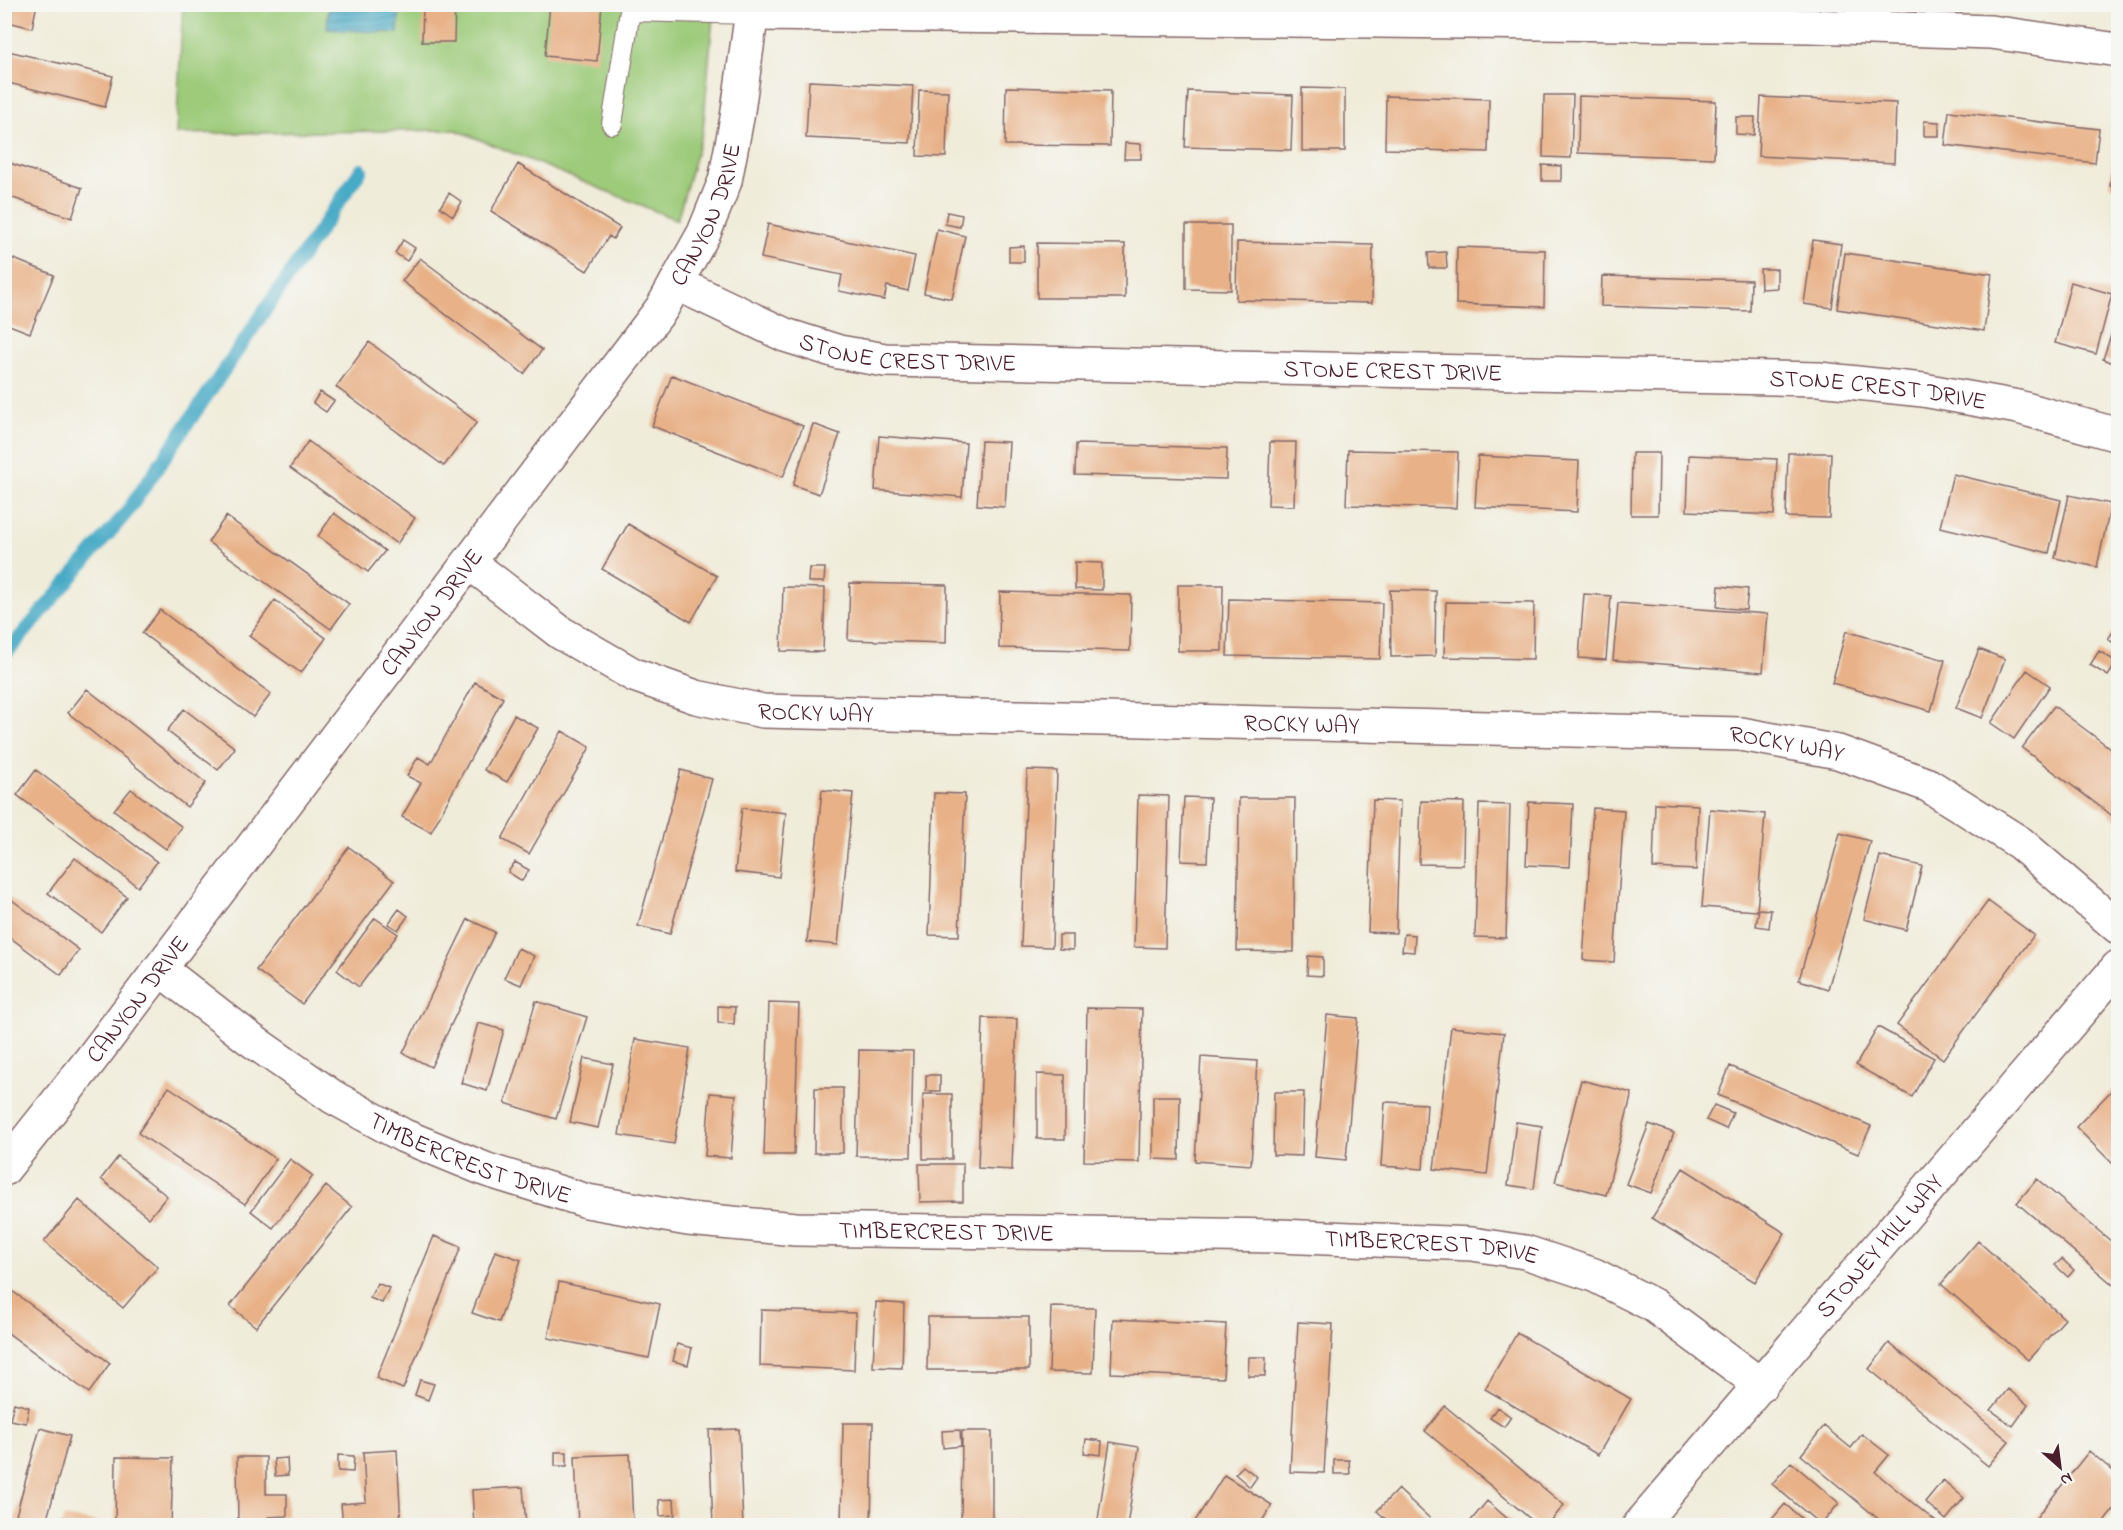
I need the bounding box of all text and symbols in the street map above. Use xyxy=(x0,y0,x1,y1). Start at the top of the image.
street label: CANYON DRIVE xyxy=(663,140,752,293)
street label: STONE CREST DRIVE xyxy=(794,325,1017,383)
street label: STONE CREST DRIVE xyxy=(1283,353,1503,393)
street label: STONE CREST DRIVE xyxy=(1769,363,1989,421)
street label: CANYON DRIVE xyxy=(373,542,493,685)
street label: ROCKY WAY xyxy=(757,696,874,734)
street label: ROCKY WAY xyxy=(1243,707,1360,745)
street label: ROCKY WAY xyxy=(1729,719,1848,773)
street label: CANYON DRIVE xyxy=(79,929,199,1072)
street label: TIMBERCREST DRIVE xyxy=(361,1105,575,1215)
street label: STONEY HILL WAY xyxy=(1809,1167,1953,1327)
street label: TIMBERCREST DRIVE xyxy=(838,1215,1054,1253)
street label: TIMBERCREST DRIVE xyxy=(1324,1223,1543,1275)
north arrow xyxy=(2030,1437,2090,1497)
text: N xyxy=(2056,1465,2077,1492)

